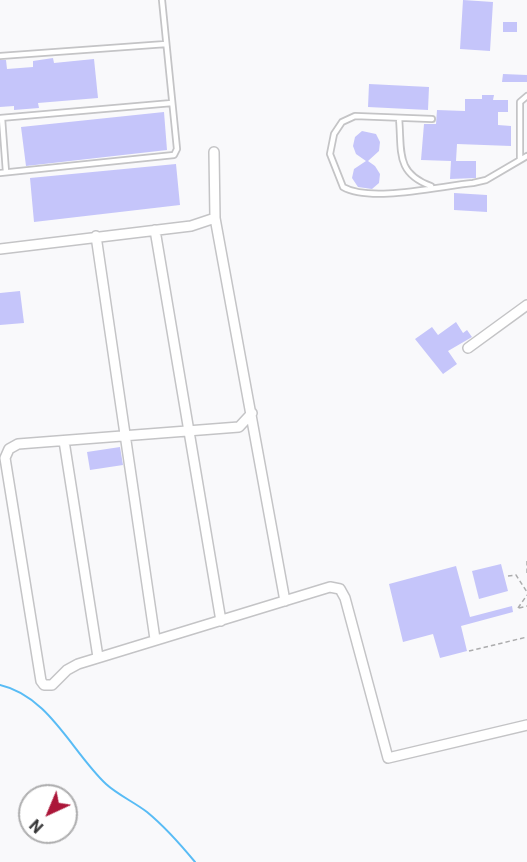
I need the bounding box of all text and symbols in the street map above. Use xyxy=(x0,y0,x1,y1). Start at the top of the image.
north arrow xyxy=(18,784,78,844)
text: N xyxy=(26,815,47,837)

